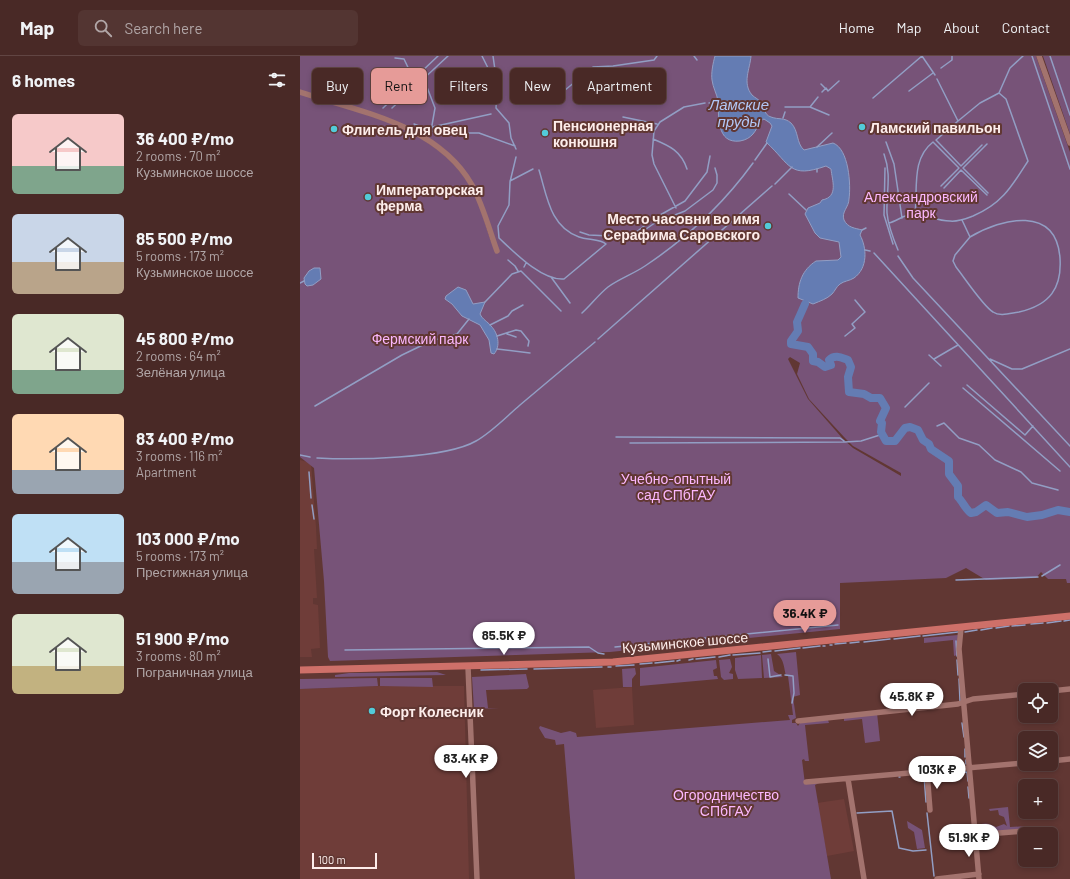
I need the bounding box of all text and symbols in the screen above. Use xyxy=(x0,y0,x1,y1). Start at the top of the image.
search box xyxy=(78,10,358,46)
text: Map xyxy=(20,16,54,39)
icon: search xyxy=(92,17,114,39)
text: Search here xyxy=(124,19,202,37)
text: Home xyxy=(839,19,875,36)
text: Map xyxy=(897,19,921,36)
text: About xyxy=(943,19,980,36)
text: Contact xyxy=(1002,19,1050,36)
chip: Buy xyxy=(312,68,363,104)
chip: Rent xyxy=(371,68,427,104)
chip: Filters xyxy=(435,68,502,104)
chip: New xyxy=(510,68,565,104)
chip: Apartment xyxy=(573,68,666,104)
icon: filters xyxy=(266,69,288,91)
text: 6 homes xyxy=(12,70,75,90)
water label: Ламские пруды xyxy=(708,95,769,130)
place label: Пенсионерная конюшня xyxy=(553,117,653,150)
place label: Ламский павильон xyxy=(870,119,1001,136)
place label: Флигель для овец xyxy=(342,121,468,138)
marker: Ламский павильон xyxy=(857,122,867,132)
marker: Флигель для овец xyxy=(329,124,339,134)
text: 36 400 ₽/mo xyxy=(136,128,234,148)
marker: Пенсионерная конюшня xyxy=(540,128,550,138)
icon: home xyxy=(44,130,92,178)
text: 2 rooms · 70 m² xyxy=(136,148,220,164)
text: Кузьминское шоссе xyxy=(136,164,253,180)
place label: Императорская ферма xyxy=(376,181,484,214)
park label: Александровский парк xyxy=(864,188,978,221)
marker: Императорская ферма xyxy=(363,192,373,202)
place label: Место часовни во имя Серафима Саровского xyxy=(603,210,760,243)
marker: Место часовни во имя Серафима Саровского xyxy=(763,221,773,231)
text: 85 500 ₽/mo xyxy=(136,228,233,248)
icon: home xyxy=(44,230,92,278)
text: 5 rooms · 173 m² xyxy=(136,248,224,264)
text: Кузьминское шоссе xyxy=(136,264,253,280)
text: 45 800 ₽/mo xyxy=(136,328,234,348)
icon: home xyxy=(44,330,92,378)
park label: Фермский парк xyxy=(372,330,469,347)
text: 2 rooms · 64 m² xyxy=(136,348,221,364)
text: Зелёная улица xyxy=(136,364,225,380)
text: 83 400 ₽/mo xyxy=(136,428,234,448)
icon: home xyxy=(44,430,92,478)
text: 3 rooms · 116 m² xyxy=(136,448,223,464)
text: Apartment xyxy=(136,464,197,480)
park label: Учебно-опытный сад СПбГАУ xyxy=(621,470,731,503)
text: 103 000 ₽/mo xyxy=(136,528,240,548)
icon: home xyxy=(44,530,92,578)
text: 5 rooms · 173 m² xyxy=(136,548,224,564)
text: Престижная улица xyxy=(136,564,248,580)
pin: 36.4K ₽ xyxy=(768,600,842,634)
text: 36.4K ₽ xyxy=(782,605,828,621)
pin: 85.5K ₽ xyxy=(467,622,541,656)
text: 85.5K ₽ xyxy=(482,627,526,643)
text: 51 900 ₽/mo xyxy=(136,628,229,648)
street label: Кузьминское шоссе xyxy=(621,628,749,656)
icon: home xyxy=(44,630,92,678)
text: 3 rooms · 80 m² xyxy=(136,648,221,664)
text: Пограничная улица xyxy=(136,664,253,680)
pin: 45.8K ₽ xyxy=(875,683,949,717)
map controls xyxy=(1018,683,1058,867)
button: locate xyxy=(1018,683,1058,723)
text: 45.8K ₽ xyxy=(889,688,935,704)
place label: Форт Колесник xyxy=(380,703,484,720)
marker: Форт Колесник xyxy=(367,706,377,716)
button: layers xyxy=(1018,731,1058,771)
pin: 83.4K ₽ xyxy=(429,745,503,779)
text: 83.4K ₽ xyxy=(443,750,489,766)
pin: 103K ₽ xyxy=(904,756,970,790)
text: 103K ₽ xyxy=(918,761,956,777)
button: + xyxy=(1018,779,1058,819)
park label: Огородничество СПбГАУ xyxy=(673,786,779,819)
pin: 51.9K ₽ xyxy=(932,824,1006,858)
button: − xyxy=(1018,827,1058,867)
text: 51.9K ₽ xyxy=(948,829,990,845)
scale bar xyxy=(312,851,377,870)
text: 100 m xyxy=(318,853,346,866)

